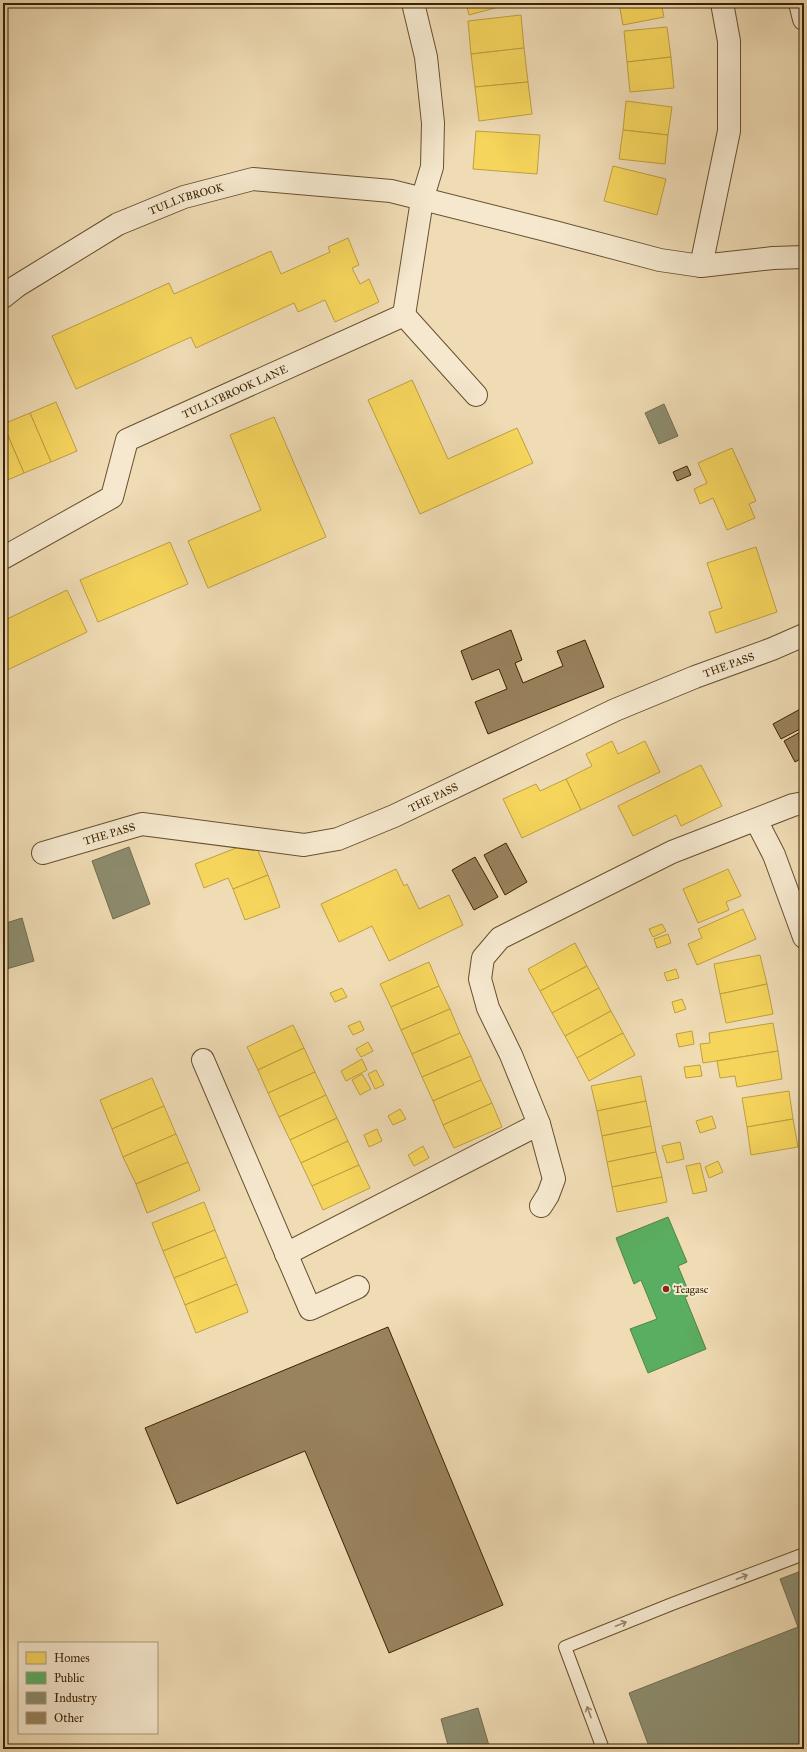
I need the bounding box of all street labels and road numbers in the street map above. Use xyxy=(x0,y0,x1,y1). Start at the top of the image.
street label: TULLYBROOK xyxy=(147,181,226,218)
street label: TULLYBROOK LANE xyxy=(180,362,290,421)
street label: THE PASS xyxy=(701,650,756,680)
street label: THE PASS xyxy=(406,780,460,815)
street label: THE PASS xyxy=(82,820,137,848)

